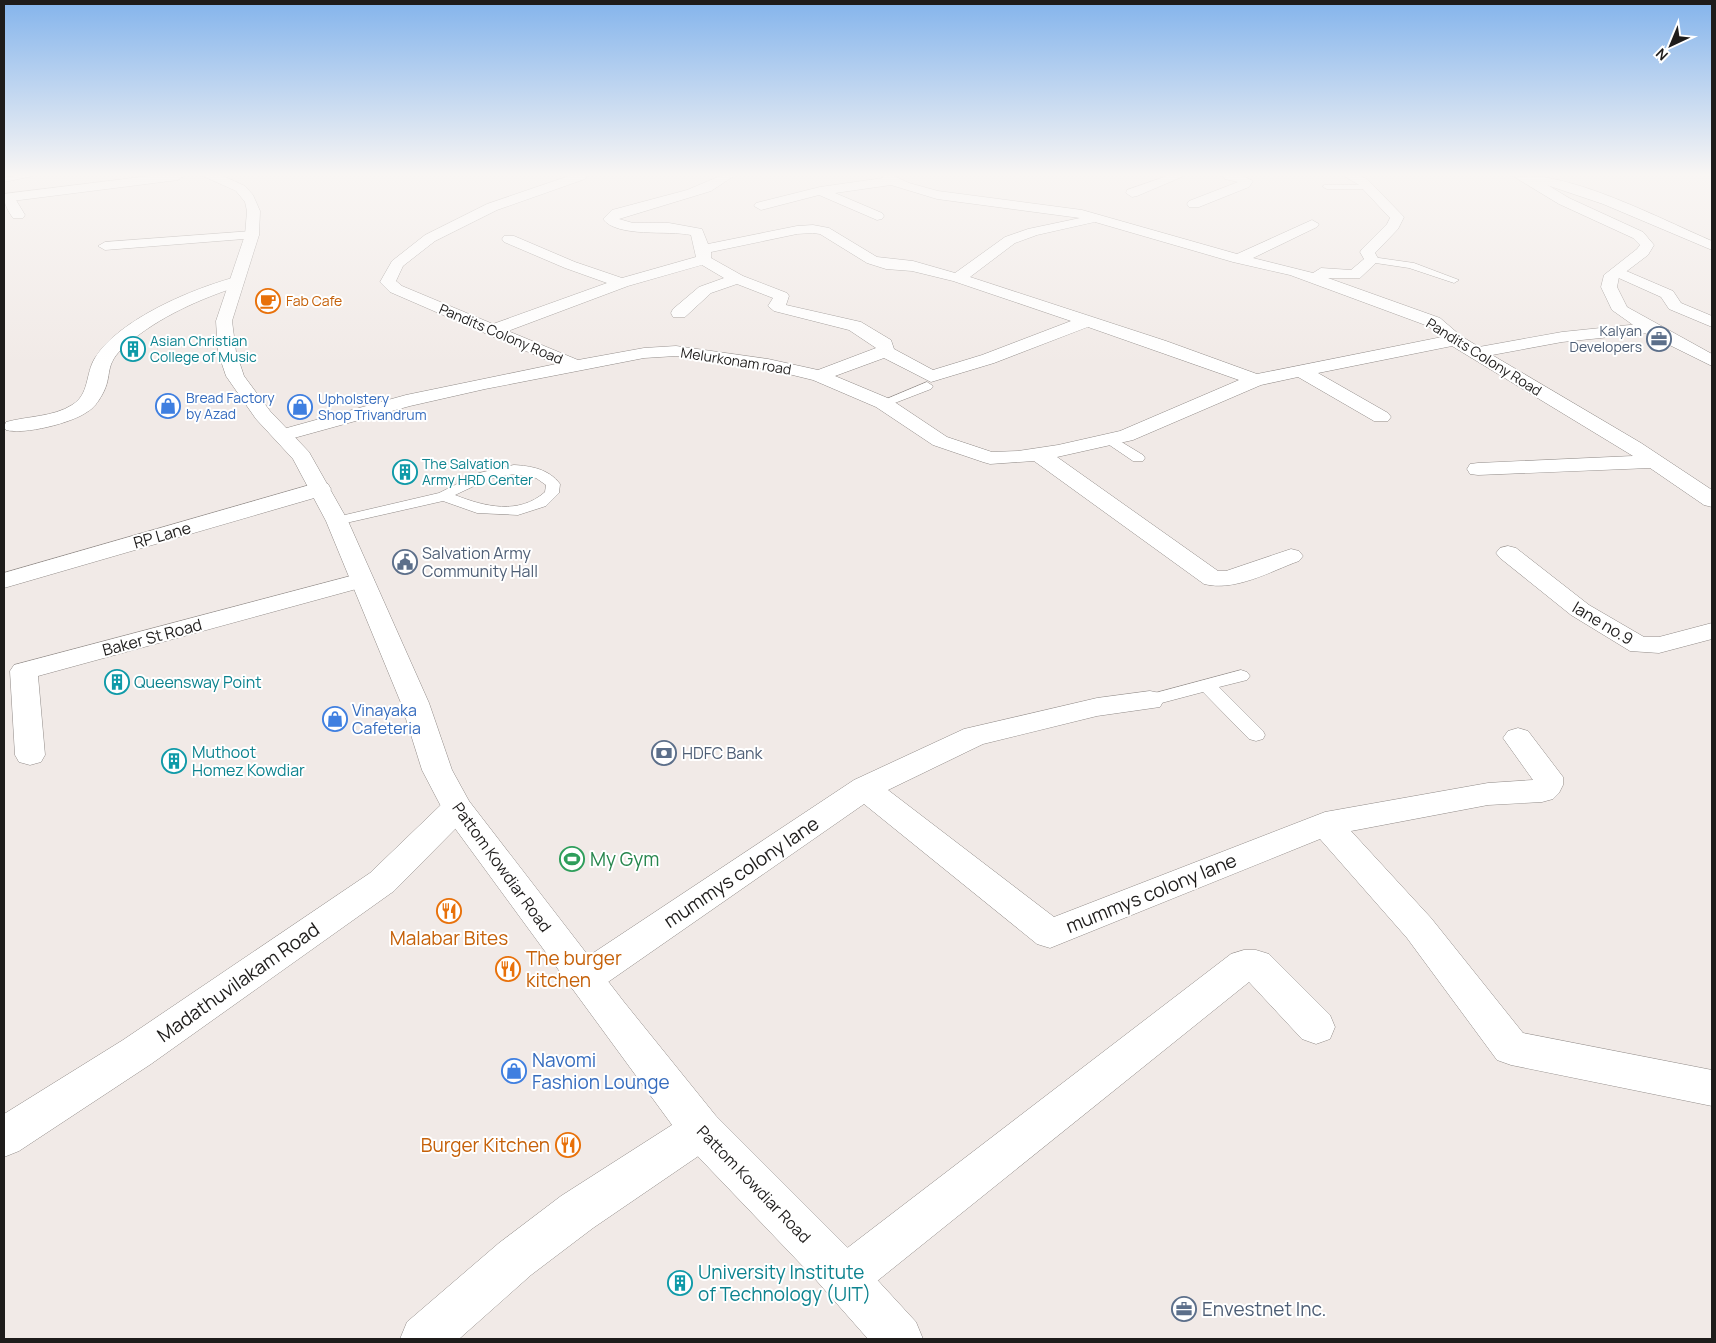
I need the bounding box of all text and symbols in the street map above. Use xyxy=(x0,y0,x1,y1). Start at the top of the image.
north arrow xyxy=(1646,20,1696,70)
text: N xyxy=(1651,44,1672,65)
cafe icon: Fab Cafe xyxy=(255,288,281,314)
place label: Fab Cafe xyxy=(286,291,342,310)
street label: Pandits Colony Road xyxy=(436,299,566,368)
street label: Pandits Colony Road xyxy=(1423,313,1546,400)
place label: Kalyan Developers xyxy=(1570,321,1642,356)
office icon: Kalyan Developers xyxy=(1646,326,1672,352)
place label: Asian Christian College of Music xyxy=(150,331,257,366)
building icon: Asian Christian College of Music xyxy=(120,336,146,362)
street label: Melurkonam road xyxy=(679,342,793,379)
place label: Bread Factory by Azad xyxy=(186,388,275,423)
place label: Upholstery Shop Trivandrum xyxy=(318,389,427,424)
shop icon: Bread Factory by Azad xyxy=(155,393,181,419)
shop icon: Upholstery Shop Trivandrum xyxy=(287,394,313,420)
place label: The Salvation Army HRD Center xyxy=(422,454,533,489)
building icon: The Salvation Army HRD Center xyxy=(392,459,418,485)
street label: RP Lane xyxy=(131,516,193,554)
place label: Salvation Army Community Hall xyxy=(422,542,538,582)
public building icon: Salvation Army Community Hall xyxy=(392,549,418,575)
street label: lane no.9 xyxy=(1569,596,1637,650)
street label: Baker St Road xyxy=(100,613,204,661)
building icon: Queensway Point xyxy=(104,669,130,695)
place label: Queensway Point xyxy=(134,671,262,693)
place label: Vinayaka Cafeteria xyxy=(352,699,421,739)
shop icon: Vinayaka Cafeteria xyxy=(322,706,348,732)
bank icon: HDFC Bank xyxy=(651,740,677,766)
place label: Muthoot Homez Kowdiar xyxy=(192,741,305,781)
place label: HDFC Bank xyxy=(682,742,764,764)
building icon: Muthoot Homez Kowdiar xyxy=(161,748,187,774)
street label: Pattom Kowdiar Road xyxy=(447,798,557,936)
street label: mummys colony lane xyxy=(658,810,824,934)
sports icon: My Gym xyxy=(559,846,585,872)
place label: My Gym xyxy=(590,846,659,872)
street label: mummys colony lane xyxy=(1062,847,1240,939)
restaurant icon: Malabar Bites xyxy=(436,898,462,924)
street label: Madathuvilakam Road xyxy=(152,916,324,1048)
place label: Malabar Bites xyxy=(390,925,508,951)
place label: The burger kitchen xyxy=(526,945,622,993)
restaurant icon: The burger kitchen xyxy=(495,956,521,982)
place label: Navomi Fashion Lounge xyxy=(532,1047,670,1095)
shop icon: Navomi Fashion Lounge xyxy=(501,1058,527,1084)
street label: Pattom Kowdiar Road xyxy=(692,1121,816,1247)
place label: Burger Kitchen xyxy=(421,1132,550,1158)
restaurant icon: Burger Kitchen xyxy=(555,1132,581,1158)
place label: University Institute of Technology (UIT) xyxy=(698,1259,871,1307)
building icon: University Institute of Technology (UIT) xyxy=(667,1270,693,1296)
office icon: Envestnet Inc. xyxy=(1171,1296,1197,1322)
place label: Envestnet Inc. xyxy=(1202,1296,1326,1322)

